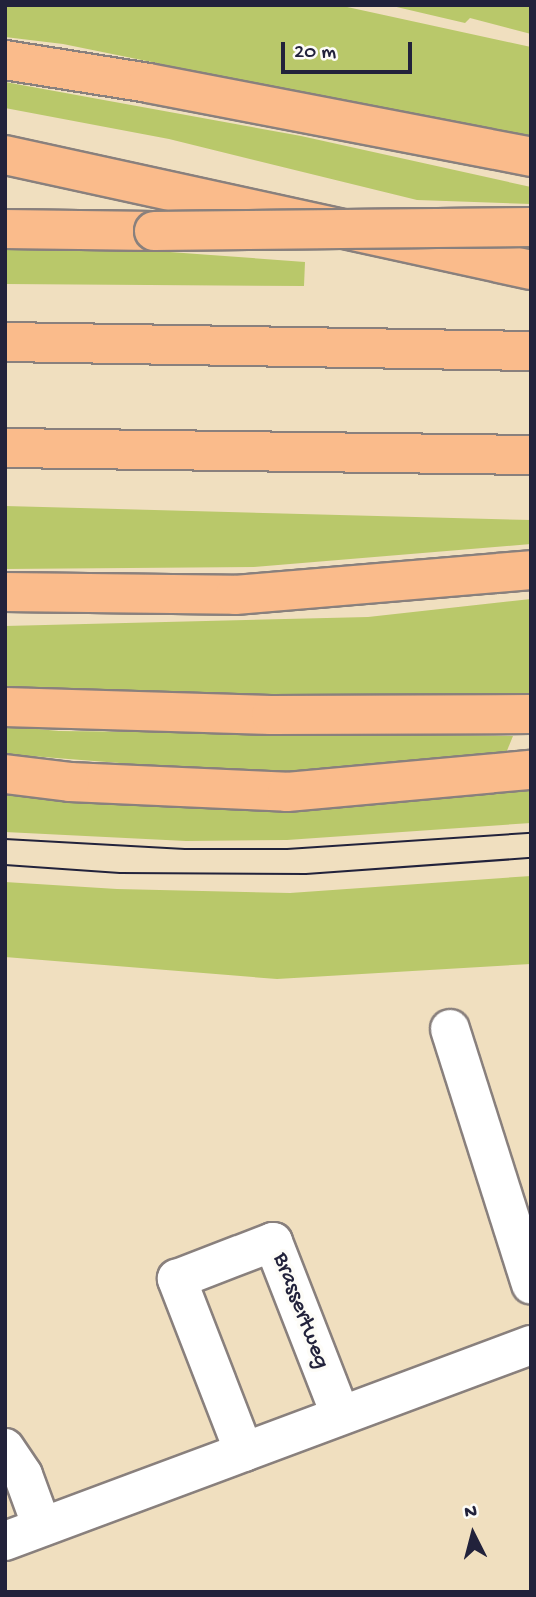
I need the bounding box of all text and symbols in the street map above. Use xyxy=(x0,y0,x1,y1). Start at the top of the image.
scale bar xyxy=(284,28,415,72)
text: 20 m xyxy=(294,41,336,66)
street label: Brassertweg xyxy=(265,1249,335,1373)
north arrow xyxy=(438,1499,508,1569)
text: N xyxy=(463,1501,478,1525)

